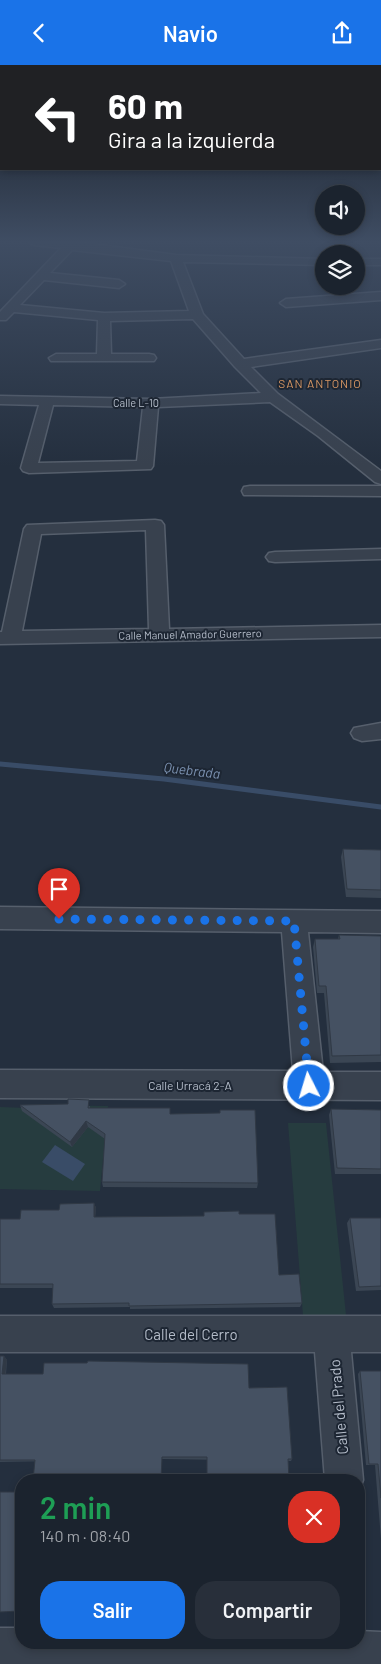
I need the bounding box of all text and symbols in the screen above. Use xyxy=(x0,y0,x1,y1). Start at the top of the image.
icon: back xyxy=(25,19,53,47)
icon: share xyxy=(328,19,356,47)
text: Navio xyxy=(163,20,218,46)
text: 60 m xyxy=(108,84,183,126)
icon: left xyxy=(25,85,90,150)
text: Gira a la izquierda xyxy=(108,126,275,152)
map controls xyxy=(315,185,365,295)
button: sound xyxy=(315,185,365,235)
button: layers xyxy=(315,245,365,295)
district label: SAN ANTONIO xyxy=(278,376,362,390)
street label: Calle L-10 xyxy=(113,396,159,409)
street label: Calle Manuel Amador Guerrero xyxy=(118,626,262,642)
water label: Quebrada xyxy=(163,758,221,782)
pin xyxy=(38,868,80,919)
icon: arrive xyxy=(45,875,73,903)
position arrow xyxy=(282,1059,334,1111)
street label: Calle Urracá 2-A xyxy=(148,1078,232,1092)
street label: Calle del Cerro xyxy=(144,1325,238,1343)
street label: Calle del Prado xyxy=(325,1359,351,1455)
text: 2 min xyxy=(40,1489,111,1525)
button: close xyxy=(288,1491,340,1543)
text: 140 m · 08:40 xyxy=(40,1526,130,1545)
button: Salir xyxy=(40,1581,185,1639)
button: Compartir xyxy=(195,1581,340,1639)

